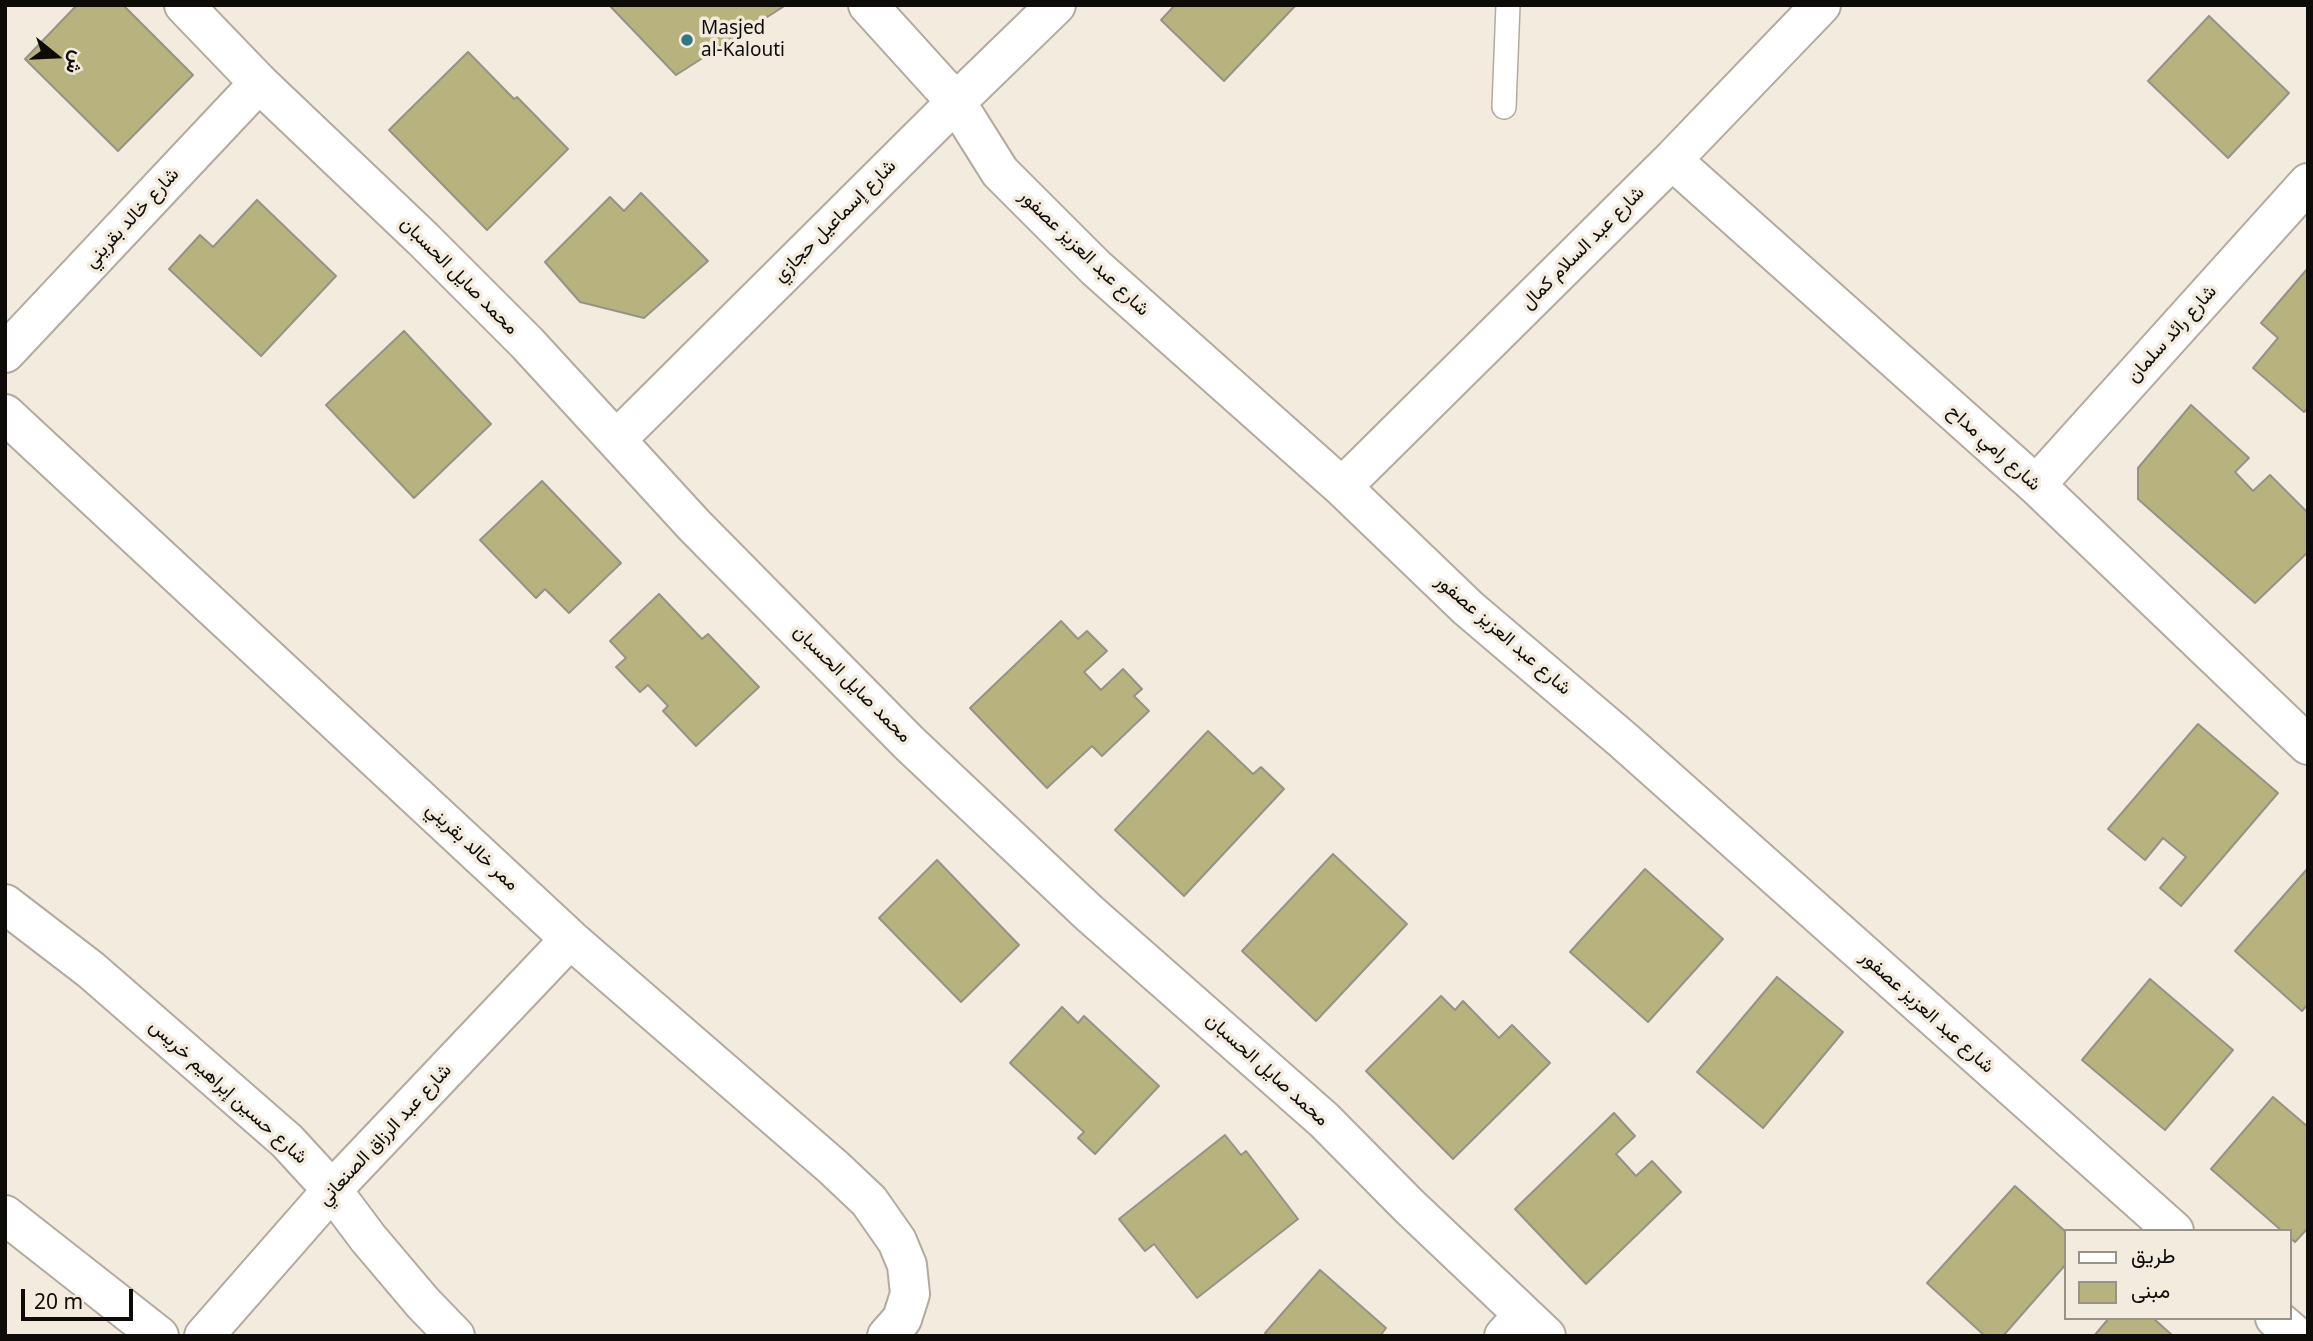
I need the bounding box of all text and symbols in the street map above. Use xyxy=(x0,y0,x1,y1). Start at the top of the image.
place label: Masjed al-Kalouti xyxy=(701,18,785,62)
north arrow xyxy=(21,21,91,91)
marker: Masjed al-Kalouti xyxy=(679,32,695,48)
text: ش xyxy=(60,48,92,77)
street label: شارع إسماعيل حجازي xyxy=(769,155,901,287)
street label: شارع خالد بقريني xyxy=(80,163,184,273)
street label: شارع عبد السلام كمال xyxy=(1517,182,1649,314)
street label: شارع عبد العزيز عصفور xyxy=(1014,185,1154,321)
street label: محمد صايل الحسبان xyxy=(395,212,523,340)
street label: شارع رائد سلمان xyxy=(2122,281,2222,387)
street label: شارع رامي مداح xyxy=(1943,400,2045,496)
street label: شارع عبد العزيز عصفور xyxy=(1431,570,1575,700)
street label: محمد صايل الحسبان xyxy=(788,620,916,748)
street label: ممر خالد بقريني xyxy=(421,798,523,896)
street label: شارع عبد العزيز عصفور xyxy=(1855,946,1999,1078)
street label: محمد صايل الحسبان xyxy=(1201,1009,1333,1131)
street label: شارع حسين إبراهيم خريس xyxy=(144,1015,312,1169)
street label: شارع عبد الرزاق الصنعاني xyxy=(313,1059,457,1211)
legend xyxy=(2064,1229,2292,1320)
text: طريق xyxy=(2131,1241,2176,1269)
scale bar xyxy=(24,1274,136,1318)
text: مبنى xyxy=(2131,1276,2170,1304)
text: 20 m xyxy=(34,1287,83,1315)

